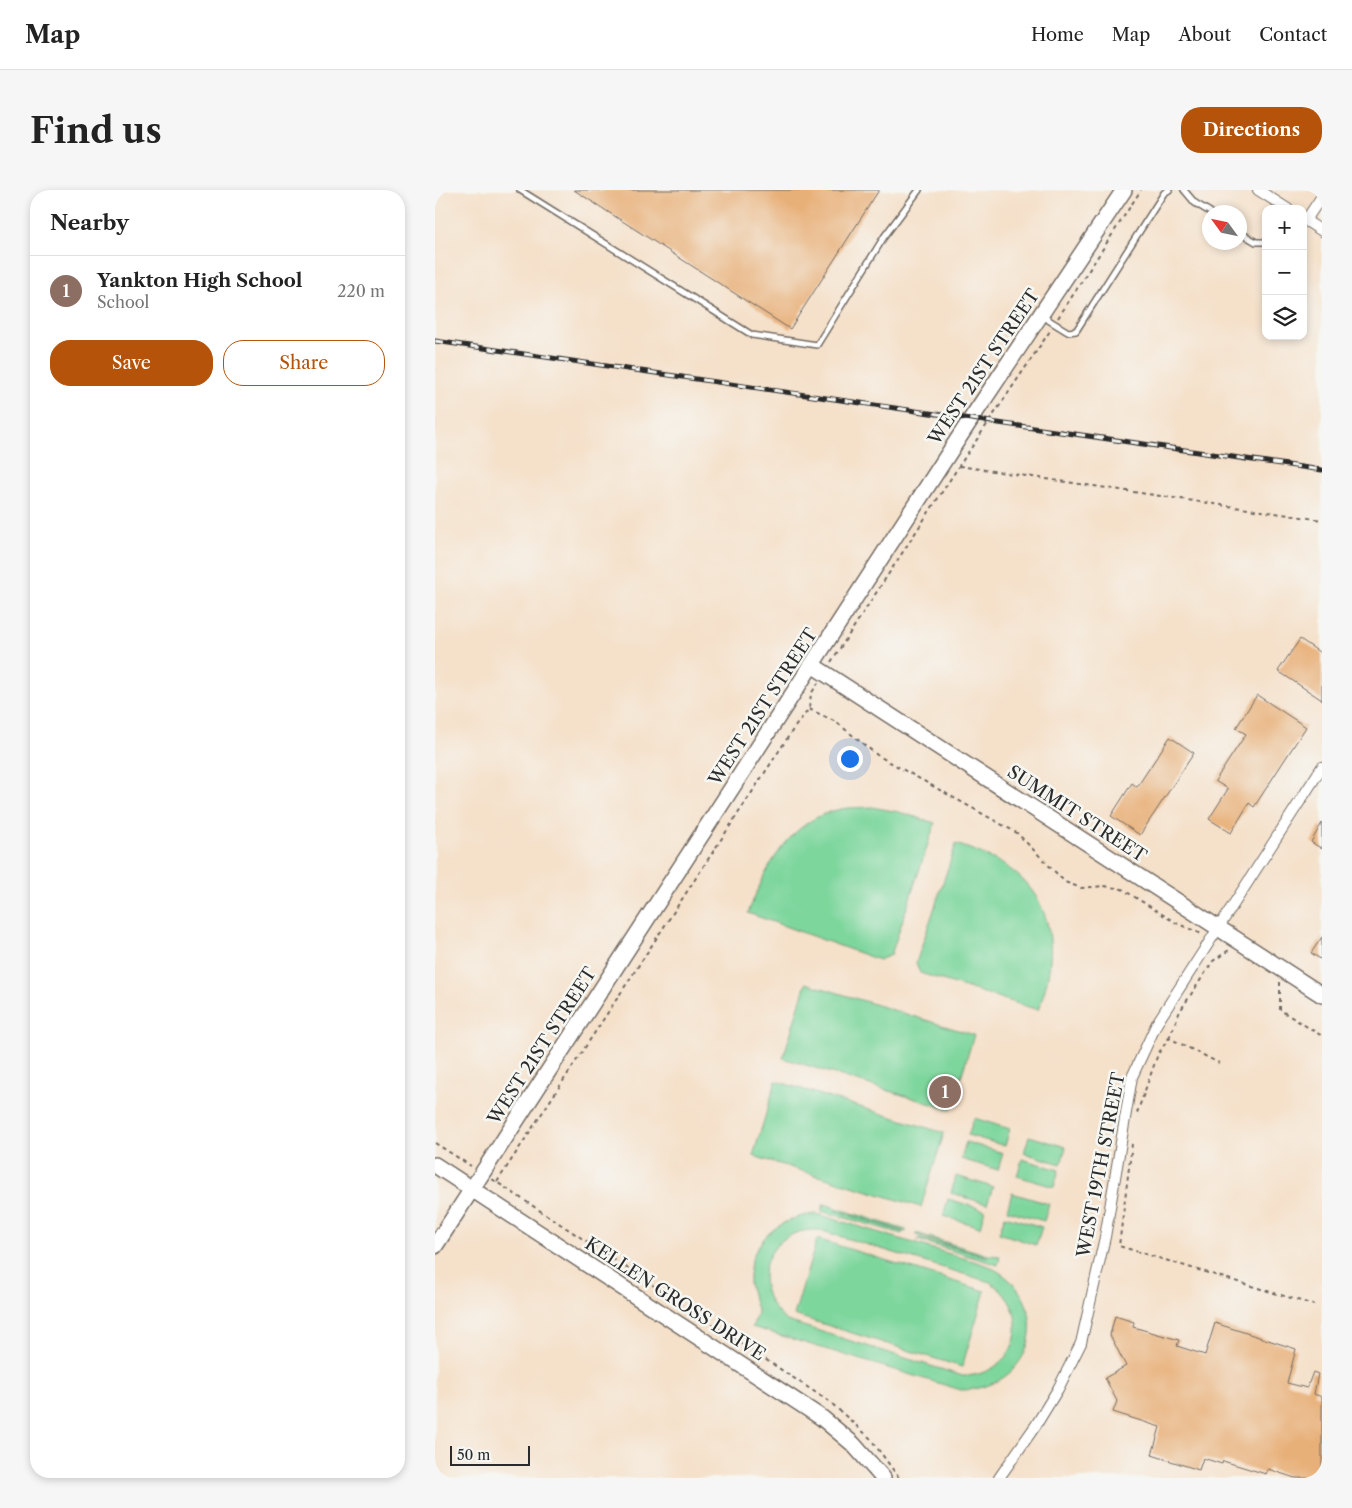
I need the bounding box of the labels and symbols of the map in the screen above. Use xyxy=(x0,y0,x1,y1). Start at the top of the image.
north arrow xyxy=(1202,205,1247,250)
street label: WEST 21ST STREET xyxy=(923,285,1045,450)
street label: WEST 21ST STREET xyxy=(703,624,822,791)
your location xyxy=(837,746,863,772)
street label: SUMMIT STREET xyxy=(1003,761,1151,867)
street label: WEST 21ST STREET xyxy=(482,963,601,1130)
street label: WEST 19TH STREET xyxy=(1072,1070,1130,1260)
pin: 1 xyxy=(929,1073,961,1111)
street label: KELLEN GROSS DRIVE xyxy=(581,1232,769,1366)
scale bar xyxy=(450,1443,530,1466)

